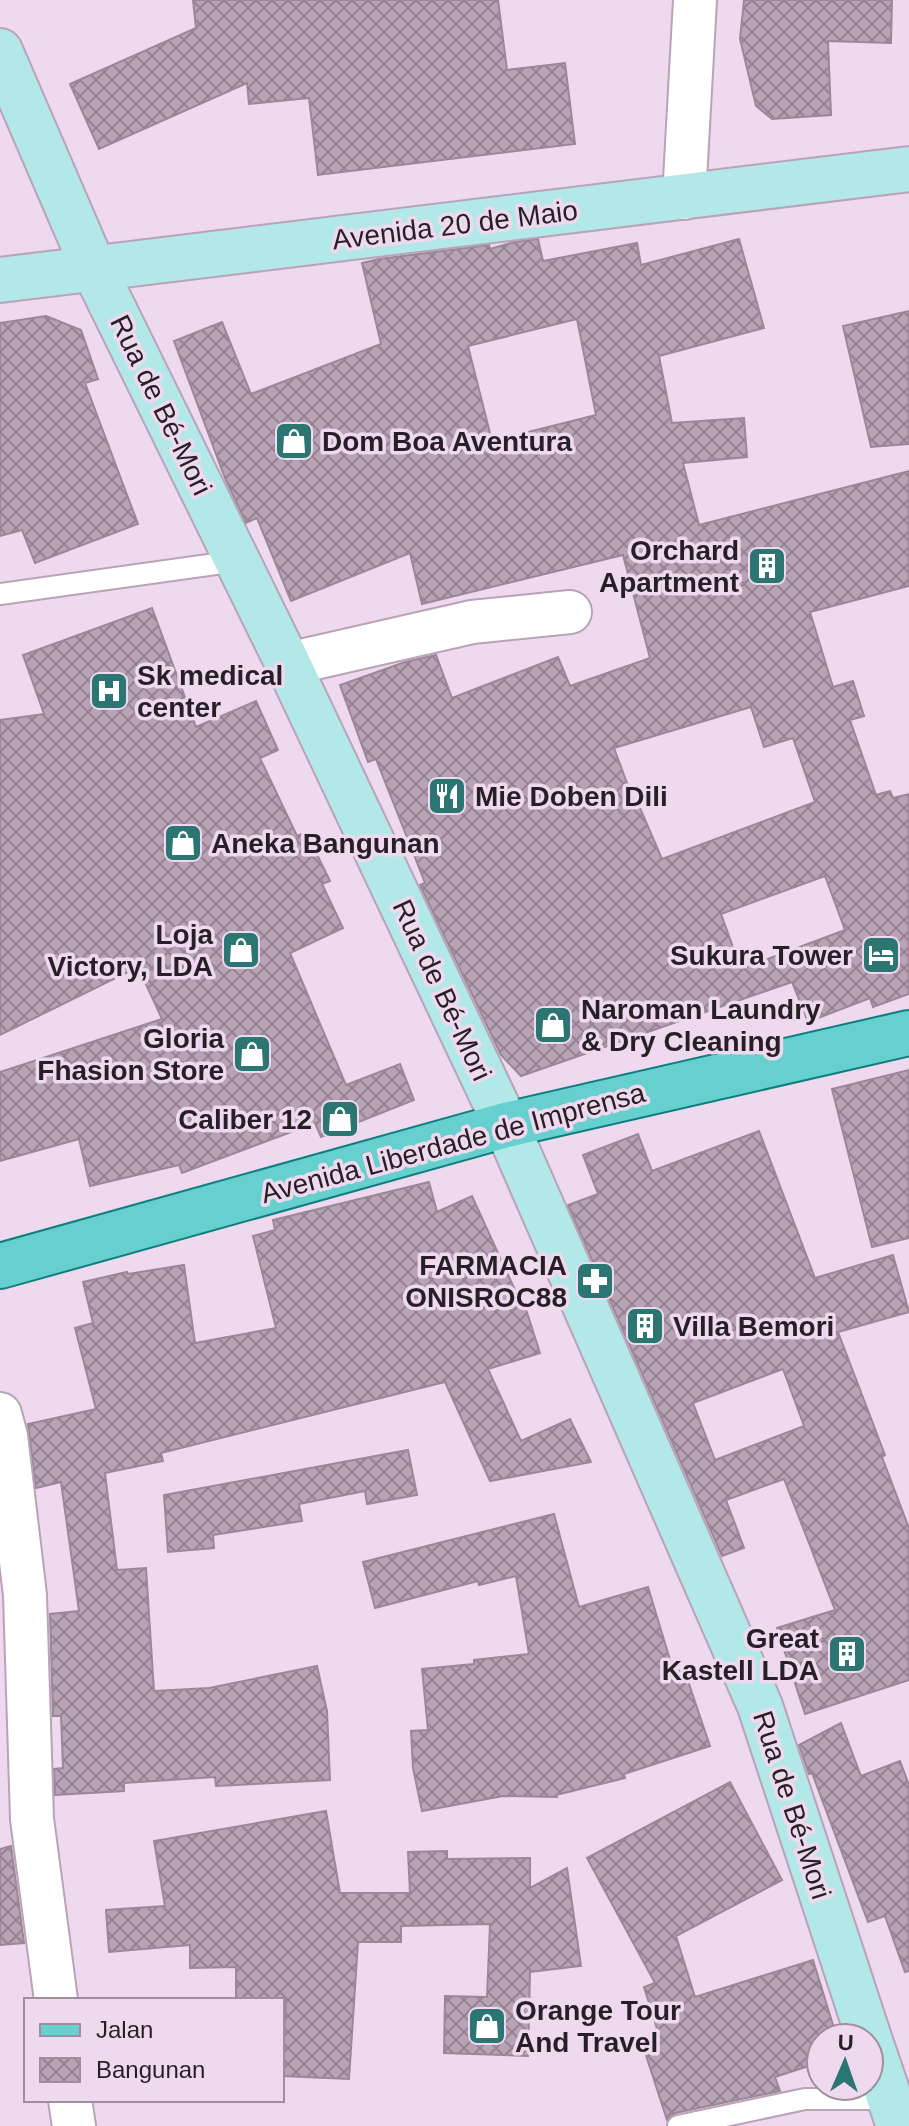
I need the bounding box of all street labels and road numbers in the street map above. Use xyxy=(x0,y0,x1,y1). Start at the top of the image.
street label: Avenida 20 de Maio xyxy=(331,195,579,255)
street label: Rua de Bé-Mori xyxy=(104,310,218,500)
street label: Rua de Bé-Mori xyxy=(387,895,497,1085)
street label: Avenida Liberdade de Imprensa xyxy=(258,1077,649,1209)
street label: Rua de Bé-Mori xyxy=(747,1707,837,1903)

